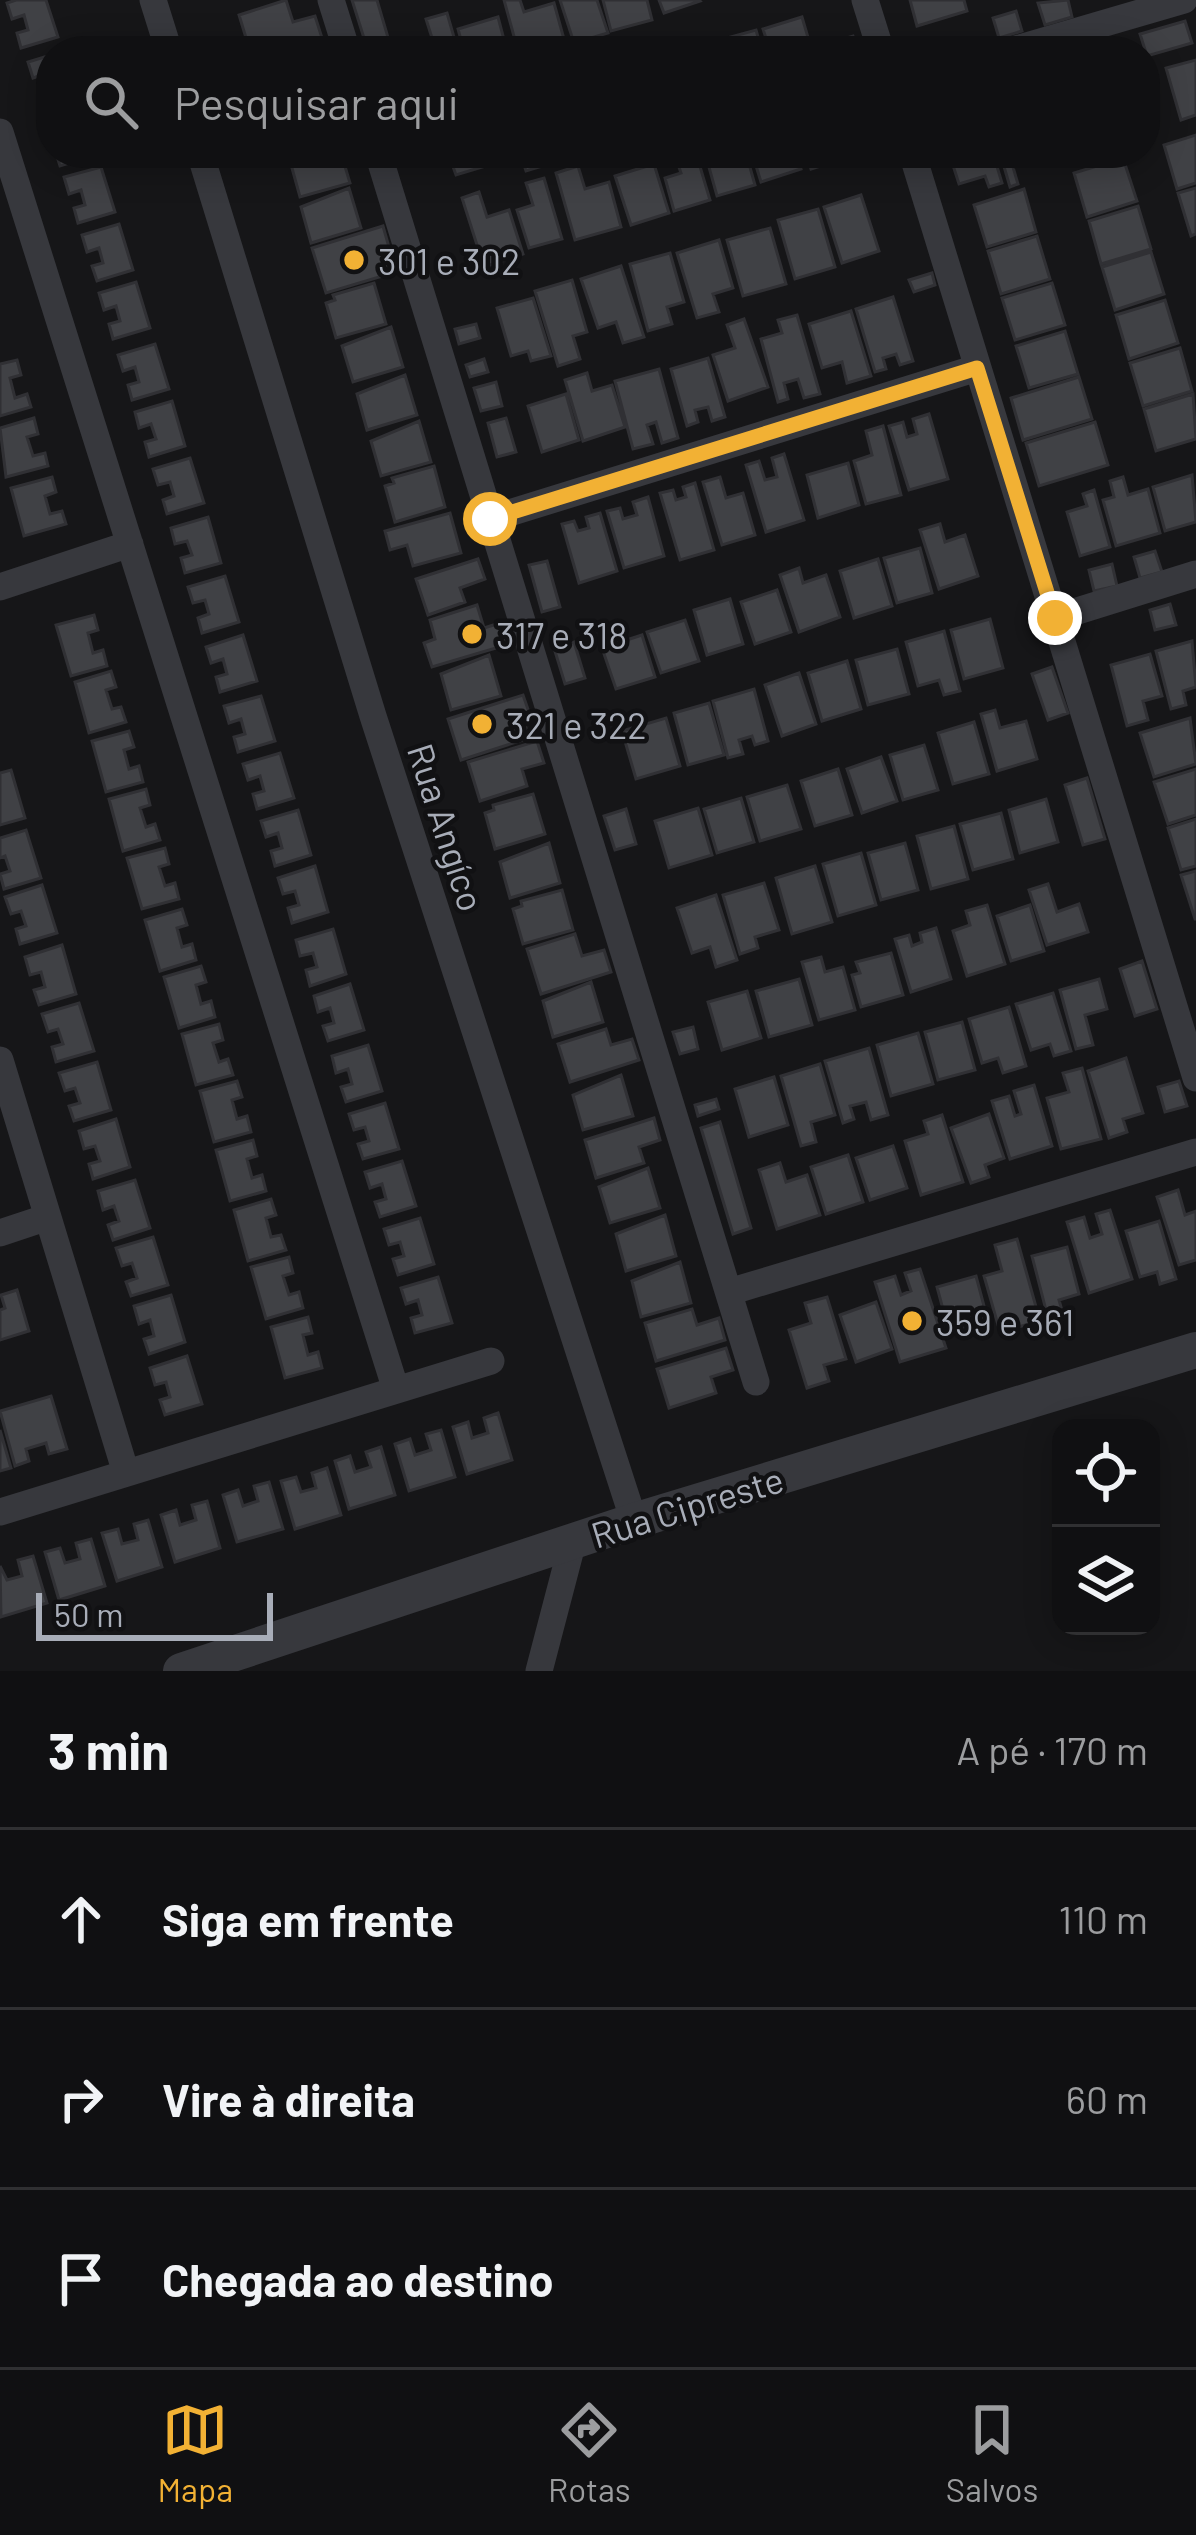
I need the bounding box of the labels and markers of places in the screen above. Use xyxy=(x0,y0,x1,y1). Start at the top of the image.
place label: 301 e 302 xyxy=(378,239,520,282)
marker: 301 e 302 xyxy=(341,247,367,273)
place label: 317 e 318 xyxy=(496,613,627,656)
marker: 317 e 318 xyxy=(459,621,485,647)
place label: 321 e 322 xyxy=(506,703,647,746)
marker: 321 e 322 xyxy=(469,711,495,737)
place label: 359 e 361 xyxy=(936,1300,1074,1343)
marker: 359 e 361 xyxy=(899,1308,925,1334)

